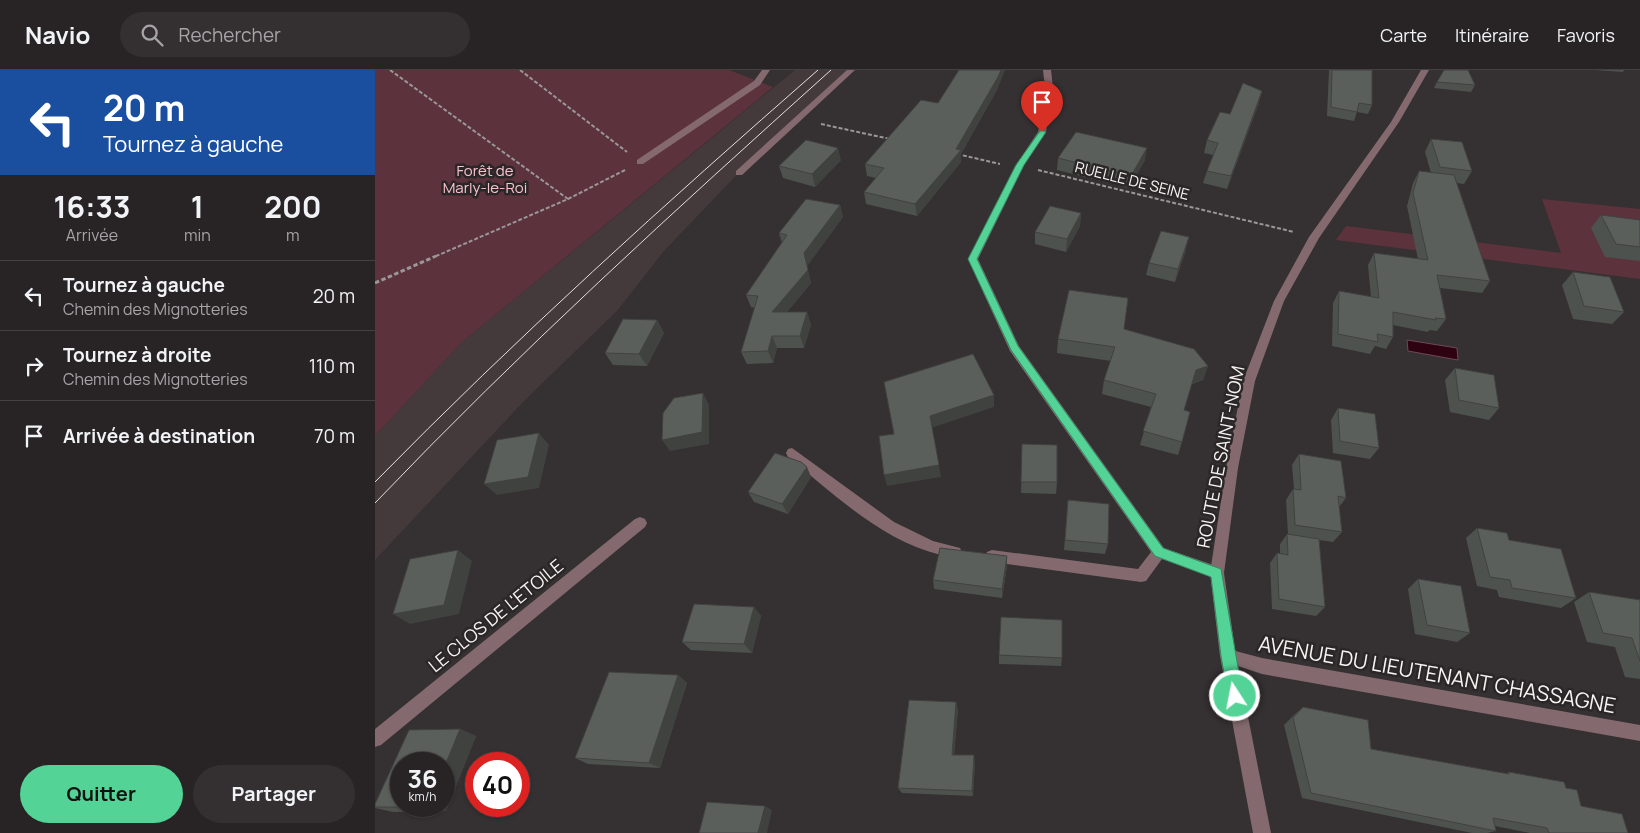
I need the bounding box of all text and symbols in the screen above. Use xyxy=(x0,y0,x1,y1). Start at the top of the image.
search box xyxy=(120,12,470,57)
text: Navio xyxy=(25,18,90,51)
icon: search xyxy=(138,21,166,49)
text: Rechercher xyxy=(178,22,281,48)
text: Carte xyxy=(1380,23,1427,47)
text: Itinéraire xyxy=(1455,23,1529,47)
text: Favoris xyxy=(1557,23,1615,47)
pin xyxy=(1021,81,1063,132)
text: 20 m xyxy=(103,84,185,132)
icon: arrive xyxy=(1028,88,1056,116)
icon: left xyxy=(20,90,85,155)
text: Tournez à gauche xyxy=(103,129,283,159)
street label: RUELLE DE SEINE xyxy=(1073,156,1191,205)
park label: Forêt de Marly-le-Roi xyxy=(443,160,527,198)
text: 16:33 xyxy=(53,186,130,227)
text: 1 xyxy=(191,186,204,227)
text: 200 xyxy=(264,186,322,227)
text: Arrivée xyxy=(66,224,118,246)
text: min xyxy=(184,224,211,246)
text: m xyxy=(286,224,300,246)
text: Tournez à gauche xyxy=(63,272,225,298)
icon: left xyxy=(20,282,48,310)
text: 20 m xyxy=(313,283,355,309)
text: Chemin des Mignotteries xyxy=(63,298,248,320)
text: Tournez à droite xyxy=(63,342,211,368)
icon: right xyxy=(20,352,48,380)
text: 110 m xyxy=(309,353,355,379)
street label: ROUTE DE SAINT-NOM xyxy=(1191,364,1249,550)
text: Chemin des Mignotteries xyxy=(63,368,248,390)
icon: arrive xyxy=(20,422,48,450)
text: Arrivée à destination xyxy=(63,423,255,449)
text: 70 m xyxy=(314,423,355,449)
street label: LE CLOS DE L'ETOILE xyxy=(423,553,568,677)
street label: AVENUE DU LIEUTENANT CHASSAGNE xyxy=(1256,629,1618,719)
position arrow xyxy=(1208,669,1260,721)
speed limit sign: 40 xyxy=(465,752,530,817)
text: 36 xyxy=(407,761,438,796)
button: Quitter xyxy=(20,765,183,823)
button: Partager xyxy=(193,765,355,823)
text: km/h xyxy=(409,788,436,805)

